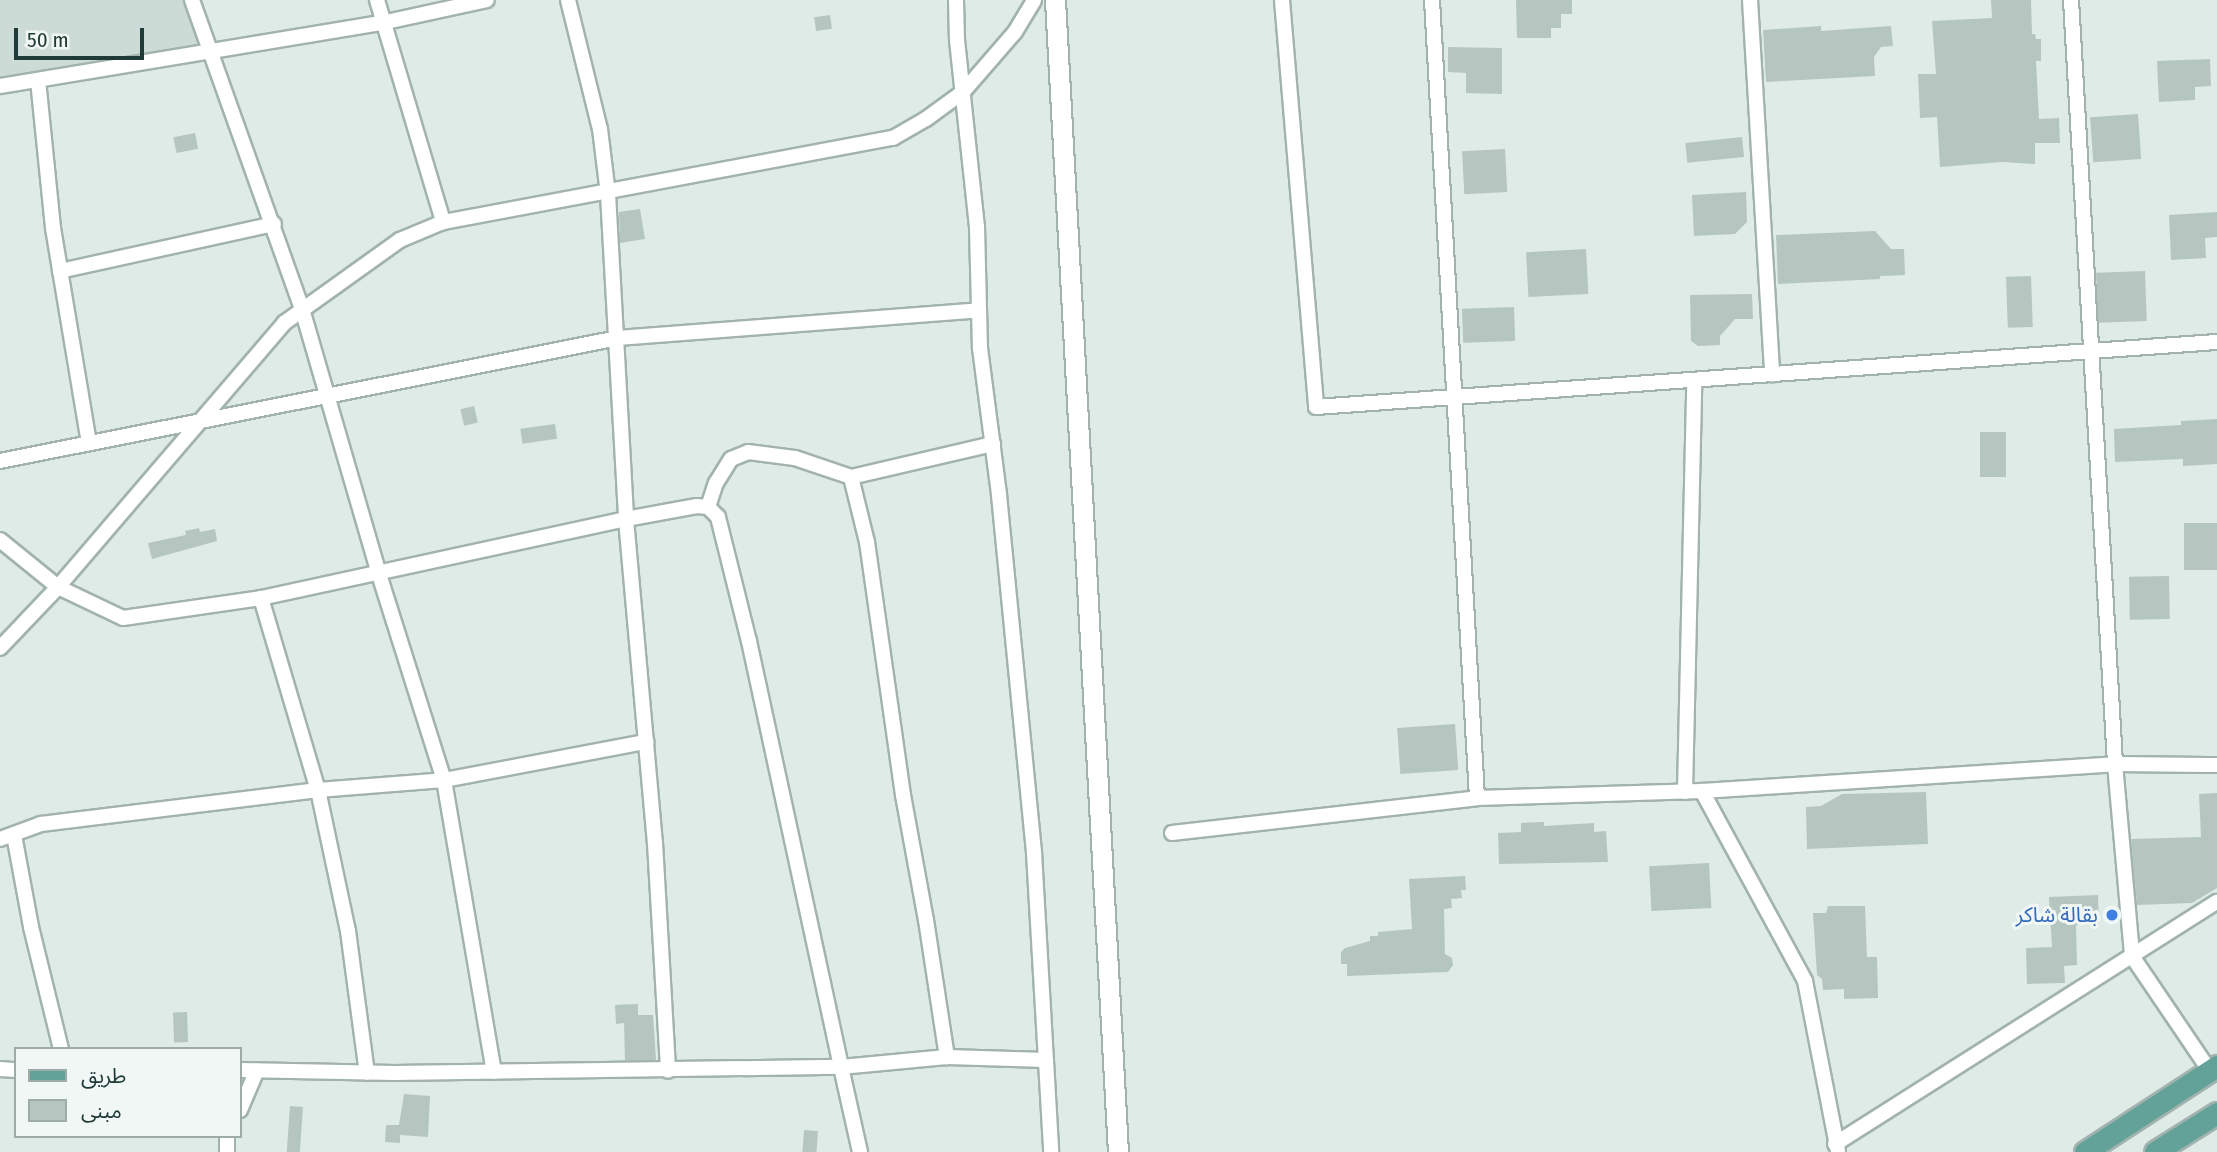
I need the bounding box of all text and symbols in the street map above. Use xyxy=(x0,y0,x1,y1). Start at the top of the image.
scale bar xyxy=(18,14,147,58)
text: 50 m xyxy=(27,27,69,53)
place label: بقالة شاكر xyxy=(2016,902,2098,928)
marker: بقالة شاكر xyxy=(2104,907,2120,923)
legend xyxy=(14,1047,242,1138)
text: طريق xyxy=(81,1063,126,1089)
text: مبنى xyxy=(81,1098,122,1124)

